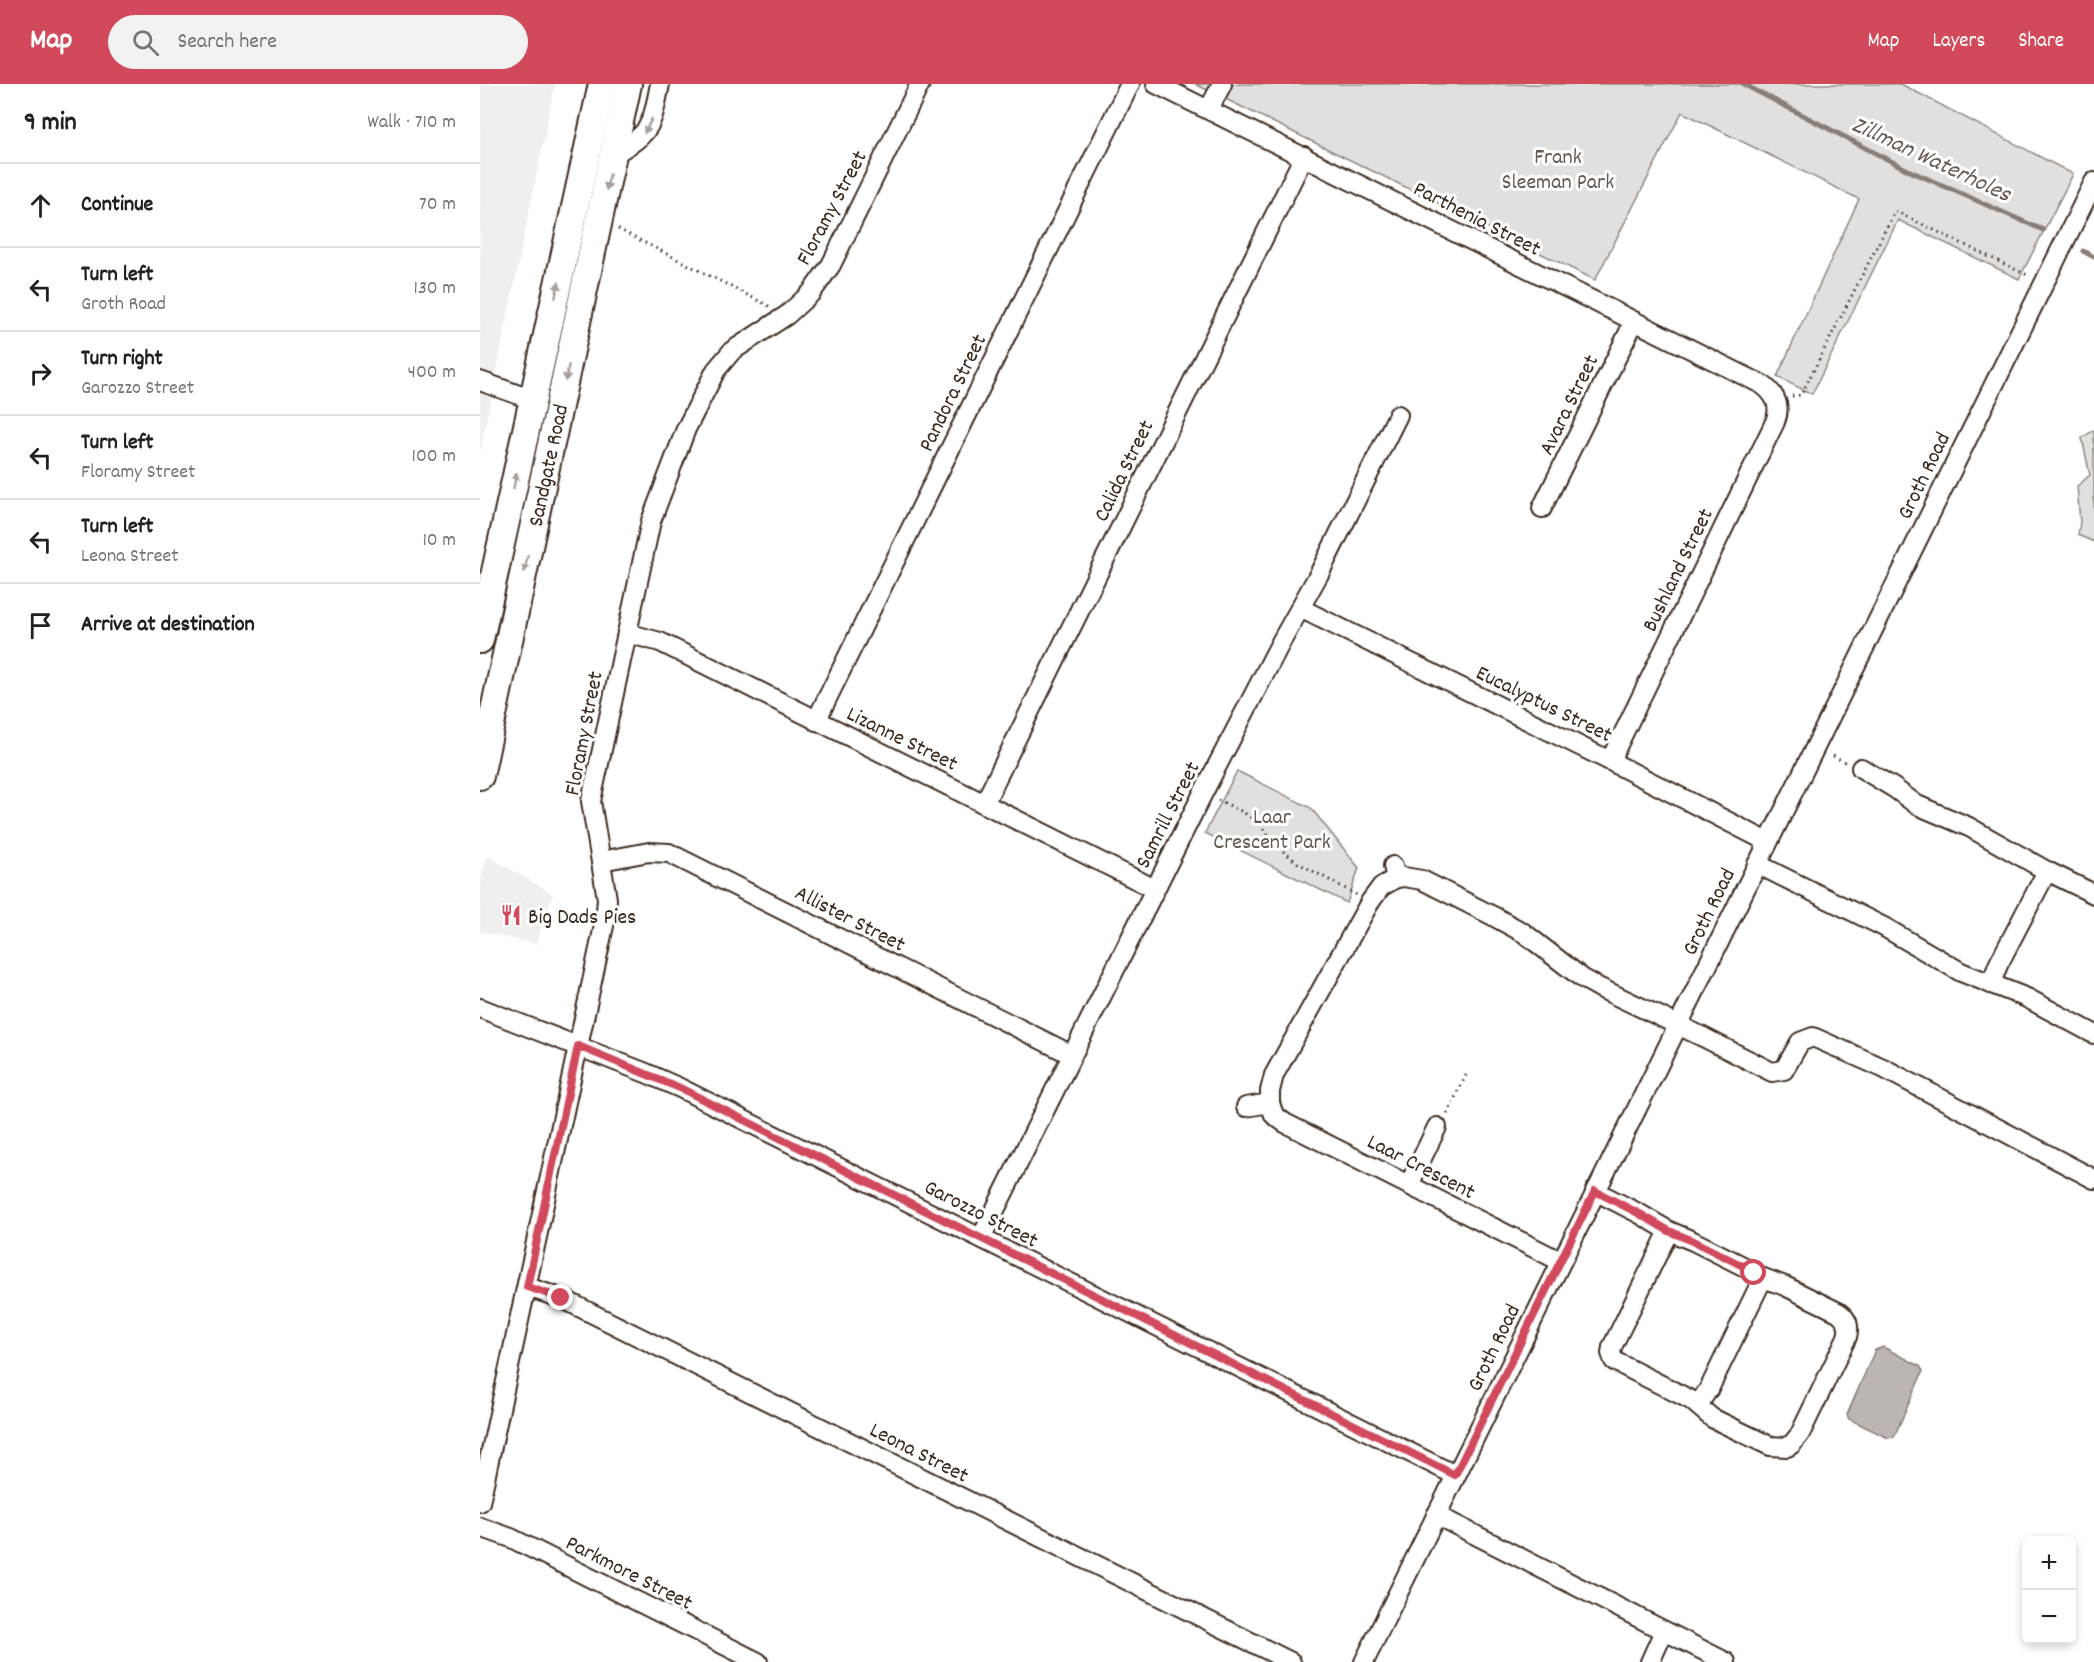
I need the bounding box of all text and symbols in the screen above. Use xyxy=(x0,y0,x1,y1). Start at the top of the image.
search box xyxy=(108,15,528,69)
text: Map xyxy=(30,22,72,62)
icon: search xyxy=(129,26,162,59)
text: Search here xyxy=(177,27,277,58)
text: Map xyxy=(1868,27,1899,57)
text: Layers xyxy=(1932,27,1985,57)
text: Share xyxy=(2018,27,2064,57)
text: 9 min xyxy=(24,105,77,142)
text: Walk · 710 m xyxy=(367,109,456,137)
water label: Zillman Waterholes xyxy=(1846,109,2017,213)
one-way arrow xyxy=(643,117,653,135)
park label: Frank Sleeman Park xyxy=(1502,143,1614,199)
street label: Floramy Street xyxy=(790,146,876,271)
one-way arrow xyxy=(603,173,613,192)
street label: Parthenia Street xyxy=(1407,175,1546,266)
icon: ahead xyxy=(24,189,57,222)
text: Continue xyxy=(81,190,153,221)
text: 70 m xyxy=(419,191,456,219)
text: Turn left xyxy=(81,260,153,291)
icon: left xyxy=(24,273,57,306)
text: 130 m xyxy=(414,275,456,303)
one-way arrow xyxy=(553,281,562,300)
text: Groth Road xyxy=(81,291,166,319)
street label: Pandora Street xyxy=(912,329,996,458)
text: Turn right xyxy=(81,344,163,375)
street label: Avara Street xyxy=(1532,350,1608,461)
icon: right xyxy=(24,357,57,390)
text: 400 m xyxy=(408,359,456,387)
one-way arrow xyxy=(562,364,572,382)
text: Garozzo Street xyxy=(81,375,194,403)
street label: Sandgate Road xyxy=(522,402,578,530)
street label: Calida Street xyxy=(1087,415,1163,528)
text: Turn left xyxy=(81,428,153,459)
street label: Groth Road xyxy=(1891,428,1960,525)
icon: left xyxy=(24,441,57,474)
text: 100 m xyxy=(412,443,456,471)
text: Floramy Street xyxy=(81,459,195,487)
one-way arrow xyxy=(511,471,520,490)
street label: Bushland Street xyxy=(1636,504,1722,637)
text: Turn left xyxy=(81,512,153,543)
icon: left xyxy=(24,525,57,558)
text: 10 m xyxy=(422,527,456,555)
text: Leona Street xyxy=(81,543,179,571)
one-way arrow xyxy=(521,554,530,573)
icon: arrive xyxy=(24,609,57,642)
text: Arrive at destination xyxy=(81,610,255,641)
street label: Eucalyptus Street xyxy=(1470,659,1617,752)
street label: Floramy Street xyxy=(558,669,613,798)
street label: Lizanne Street xyxy=(841,700,962,780)
street label: Samrill Street xyxy=(1129,757,1209,874)
park label: Laar Crescent Park xyxy=(1213,803,1331,859)
street label: Groth Road xyxy=(1676,864,1745,961)
street label: Allister Street xyxy=(789,879,910,961)
restaurant icon: Big Dads Pies xyxy=(499,903,523,927)
place label: Big Dads Pies xyxy=(528,903,636,934)
street label: Laar Crescent xyxy=(1361,1128,1480,1209)
street label: Garozzo Street xyxy=(918,1173,1043,1257)
route start xyxy=(1740,1259,1766,1285)
route end xyxy=(547,1284,573,1310)
street label: Groth Road xyxy=(1461,1300,1530,1397)
street label: Leona Street xyxy=(864,1416,973,1492)
street label: Parkmore Street xyxy=(560,1529,697,1619)
map controls xyxy=(2022,1536,2076,1644)
button: + xyxy=(2022,1536,2076,1590)
button: − xyxy=(2022,1590,2076,1644)

